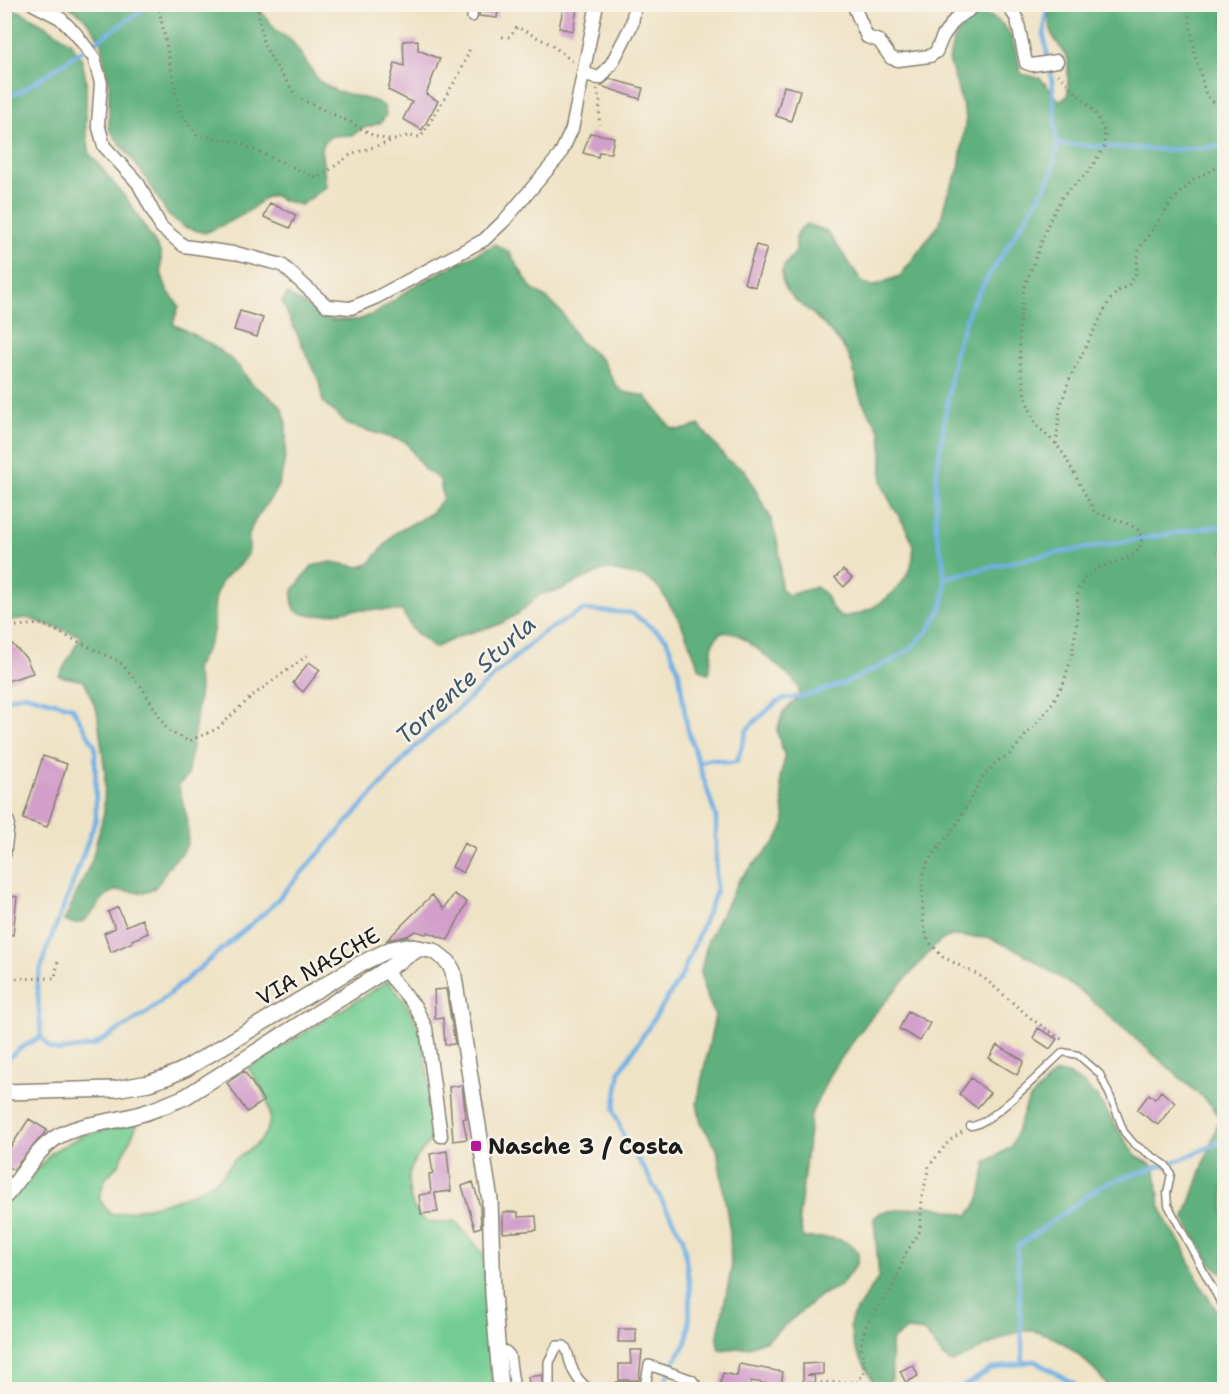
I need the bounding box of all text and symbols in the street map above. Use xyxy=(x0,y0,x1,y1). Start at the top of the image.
water label: Torrente Sturla xyxy=(389,608,543,752)
street label: VIA NASCHE xyxy=(251,921,385,1012)
place label: Nasche 3 / Costa xyxy=(488,1132,683,1161)
marker: Nasche 3 / Costa xyxy=(469,1139,483,1153)

